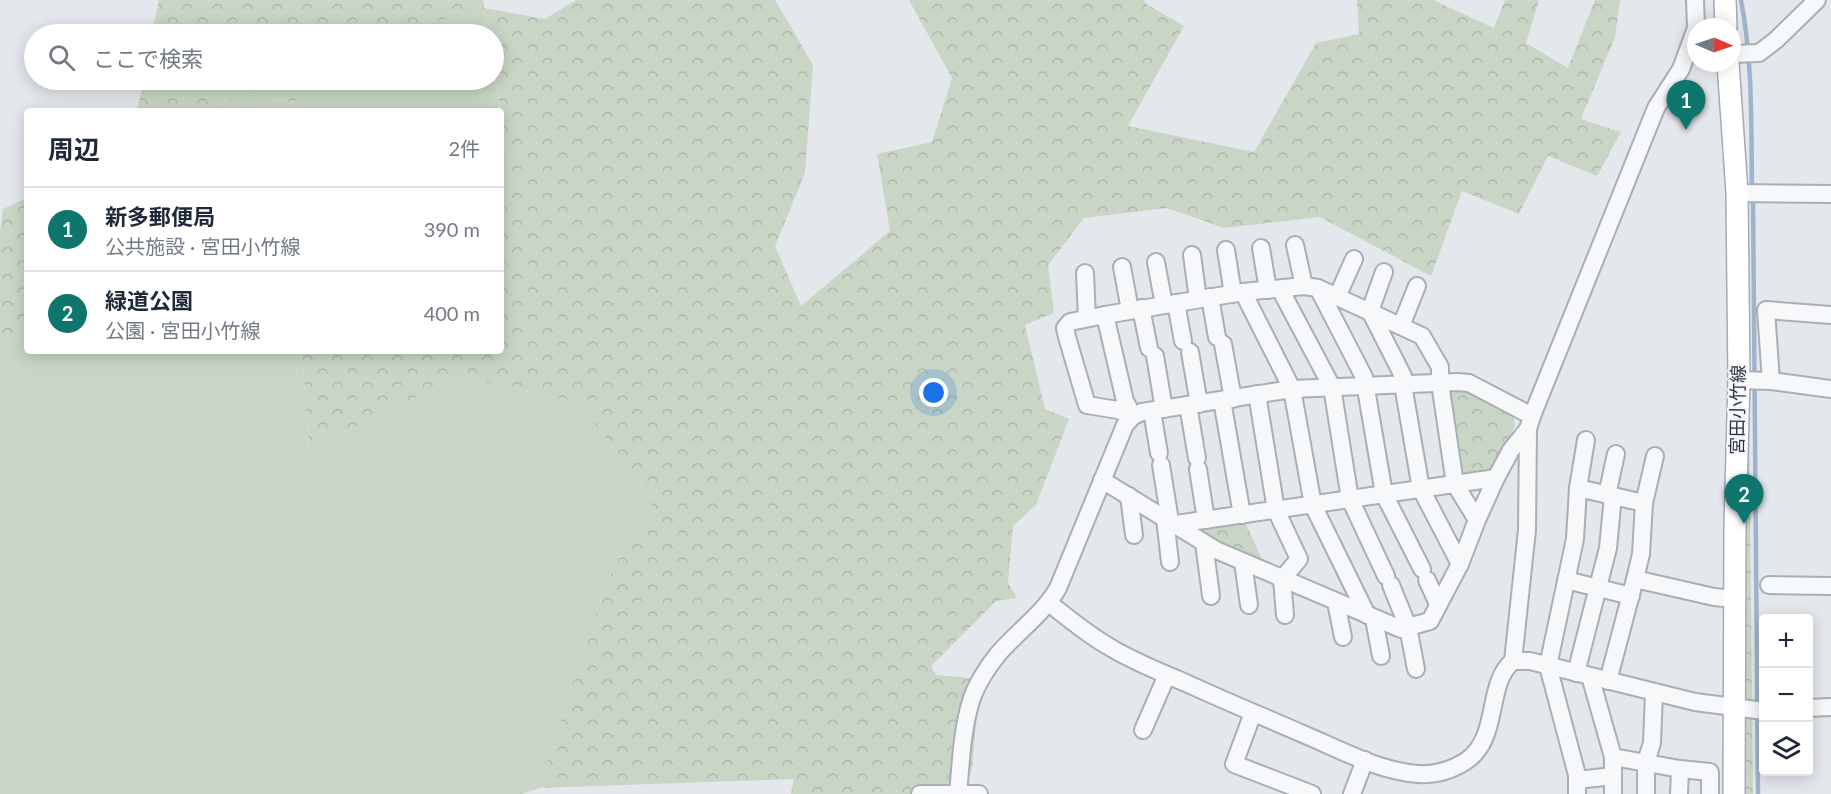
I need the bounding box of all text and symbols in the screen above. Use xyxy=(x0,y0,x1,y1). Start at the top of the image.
north arrow xyxy=(1687,18,1741,72)
search box xyxy=(24,24,504,90)
icon: search xyxy=(45,41,78,74)
text: ここで検索 xyxy=(93,45,203,72)
pin: 1 xyxy=(1666,80,1706,130)
text: 周辺 xyxy=(48,133,100,165)
text: 2件 xyxy=(448,136,480,160)
text: 新多郵便局 xyxy=(105,203,215,230)
text: 1 xyxy=(62,217,73,241)
text: 390 m xyxy=(424,217,480,241)
text: 公共施設 · 宮田小竹線 xyxy=(105,234,300,258)
text: 緑道公園 xyxy=(105,287,193,314)
text: 2 xyxy=(62,301,73,325)
text: 400 m xyxy=(424,301,480,325)
text: 公園 · 宮田小竹線 xyxy=(105,318,260,342)
street label: 宮田小竹線 xyxy=(1725,365,1749,455)
your location xyxy=(919,378,948,407)
pin: 2 xyxy=(1724,474,1764,524)
map controls xyxy=(1759,614,1813,776)
button: + xyxy=(1759,614,1813,668)
button: − xyxy=(1759,668,1813,722)
button: layers xyxy=(1759,722,1813,776)

